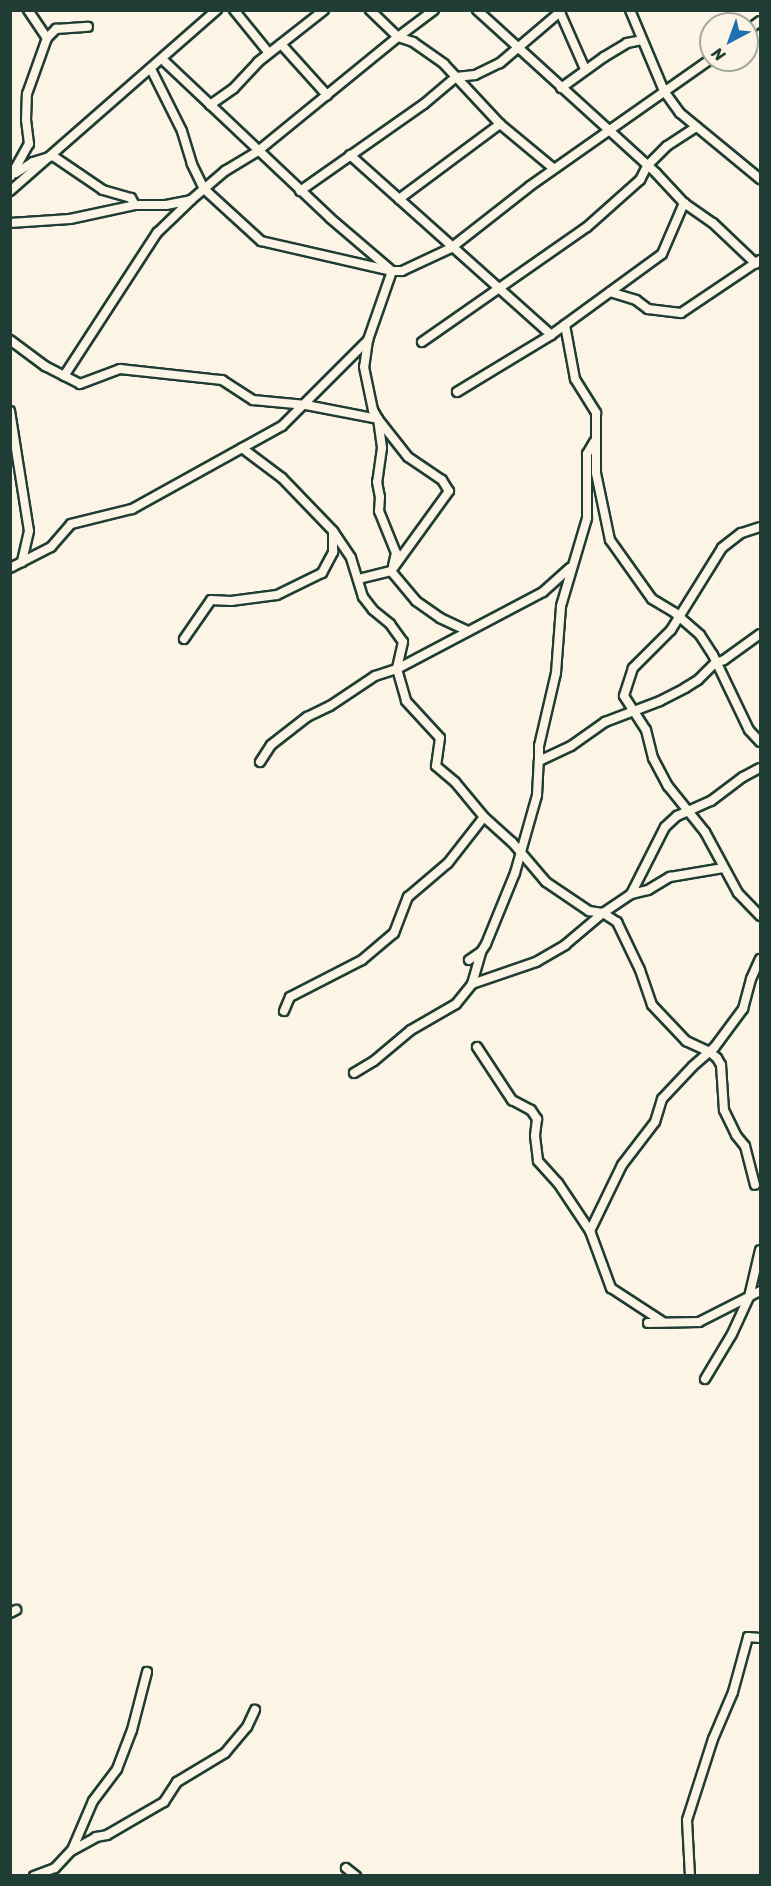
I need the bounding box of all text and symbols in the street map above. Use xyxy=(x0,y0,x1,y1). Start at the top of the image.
north arrow xyxy=(699,12,759,72)
text: N xyxy=(704,40,732,69)

